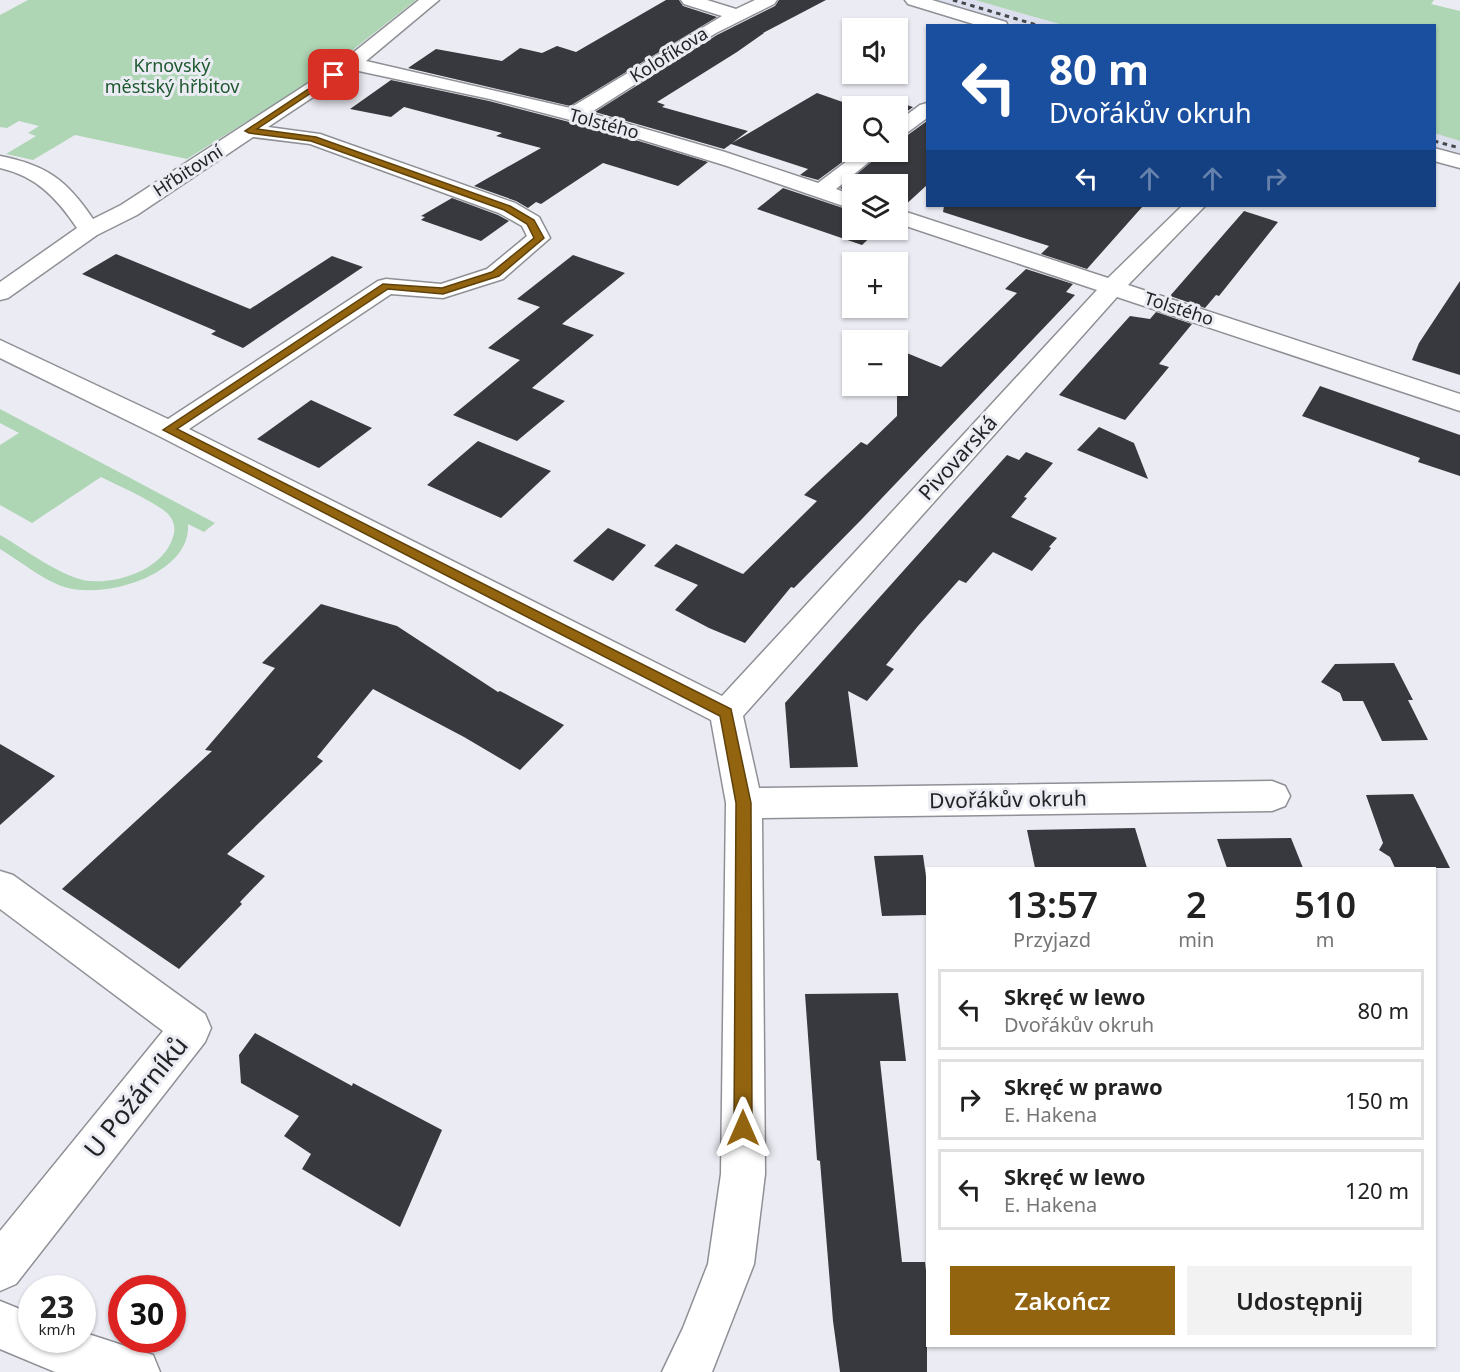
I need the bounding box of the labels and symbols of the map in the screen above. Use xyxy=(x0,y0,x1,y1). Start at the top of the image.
street label: Kolofíkova xyxy=(625,21,712,88)
pin xyxy=(308,49,359,100)
park label: Krnovský městský hřbitov xyxy=(105,53,240,98)
street label: Tolstého xyxy=(567,102,642,144)
street label: Hřbitovní xyxy=(148,139,227,202)
street label: Tolstého xyxy=(1142,286,1217,331)
street label: Pivovarská xyxy=(912,409,1003,506)
street label: Dvořákův okruh xyxy=(929,784,1087,814)
street label: U Požárníků xyxy=(75,1028,196,1165)
position arrow xyxy=(711,1096,775,1160)
speed limit sign: 30 xyxy=(108,1275,186,1353)

